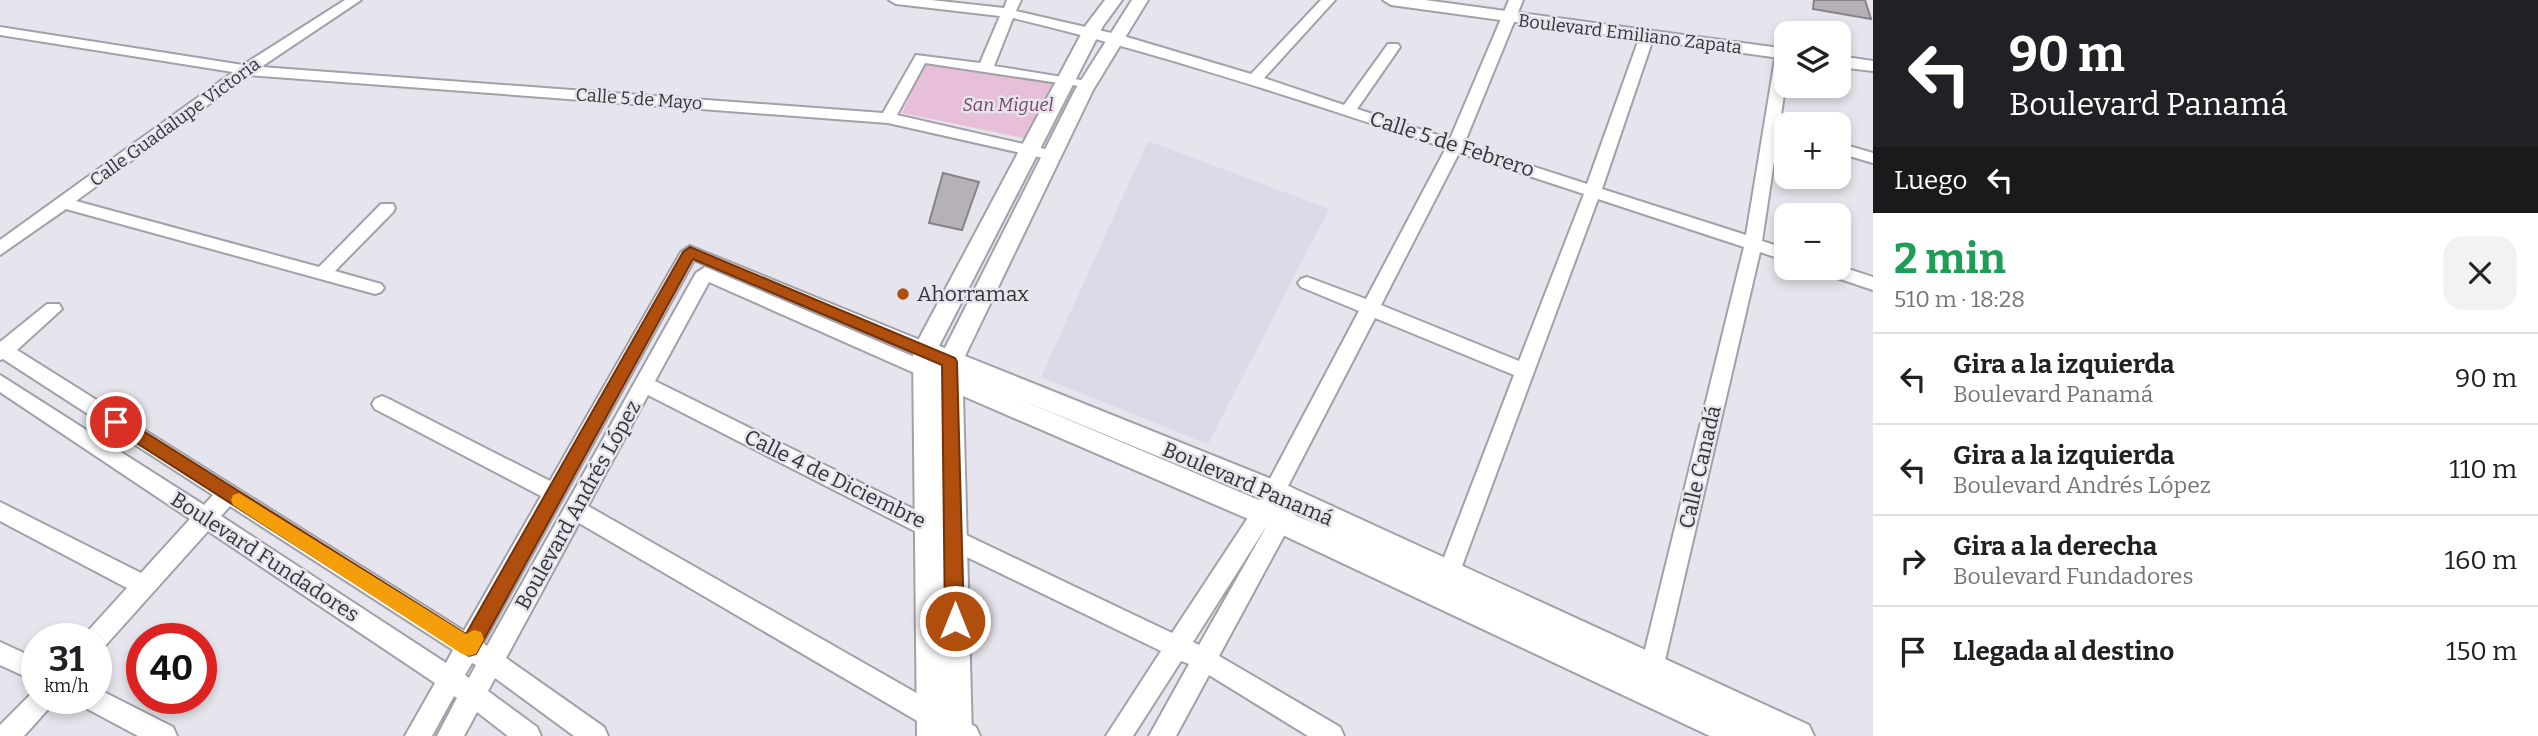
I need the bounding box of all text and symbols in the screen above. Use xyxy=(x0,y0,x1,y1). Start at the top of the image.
street label: Boulevard Emiliano Zapata xyxy=(1517,9,1743,59)
map controls xyxy=(1774,21,1851,280)
button: layers xyxy=(1774,21,1851,98)
text: 90 m xyxy=(2009,25,2125,84)
icon: left xyxy=(1894,28,1985,119)
street label: Calle Guadalupe Victoria xyxy=(86,53,265,191)
street label: Calle 5 de Mayo xyxy=(575,84,703,114)
text: Boulevard Panamá xyxy=(2009,85,2288,123)
park label: San Miguel xyxy=(963,94,1054,116)
street label: Calle 5 de Febrero xyxy=(1366,105,1538,183)
button: + xyxy=(1774,112,1851,189)
icon: left xyxy=(1981,161,2019,199)
text: Luego xyxy=(1894,165,1967,196)
button: − xyxy=(1774,203,1851,280)
text: 2 min xyxy=(1894,234,2006,284)
button: close xyxy=(2443,236,2517,310)
place label: Ahorramax xyxy=(917,281,1029,307)
text: 510 m · 18:28 xyxy=(1894,285,2025,313)
marker: Ahorramax xyxy=(895,286,911,302)
text: Gira a la izquierda xyxy=(1953,349,2175,380)
icon: left xyxy=(1894,360,1932,398)
text: 90 m xyxy=(2455,363,2517,394)
text: Boulevard Panamá xyxy=(1953,380,2153,408)
pin xyxy=(86,392,146,452)
street label: Boulevard Andrés López xyxy=(510,396,646,614)
street label: Calle Canadá xyxy=(1673,402,1727,531)
icon: arrive xyxy=(97,403,135,441)
street label: Calle 4 de Diciembre xyxy=(740,424,930,534)
street label: Boulevard Panamá xyxy=(1159,436,1338,532)
text: Gira a la izquierda xyxy=(1953,440,2175,471)
icon: left xyxy=(1894,451,1932,489)
text: 110 m xyxy=(2449,454,2517,485)
text: Boulevard Andrés López xyxy=(1953,471,2211,499)
street label: Boulevard Fundadores xyxy=(166,486,364,628)
text: Gira a la derecha xyxy=(1953,531,2157,562)
icon: right xyxy=(1894,542,1932,580)
text: 160 m xyxy=(2445,545,2517,576)
text: Boulevard Fundadores xyxy=(1953,562,2193,590)
position arrow xyxy=(918,584,992,658)
speed limit sign: 40 xyxy=(126,623,217,714)
icon: arrive xyxy=(1894,633,1932,671)
text: Llegada al destino xyxy=(1953,636,2174,667)
text: 150 m xyxy=(2446,636,2517,667)
text: 31 xyxy=(49,638,84,680)
text: km/h xyxy=(44,675,89,697)

